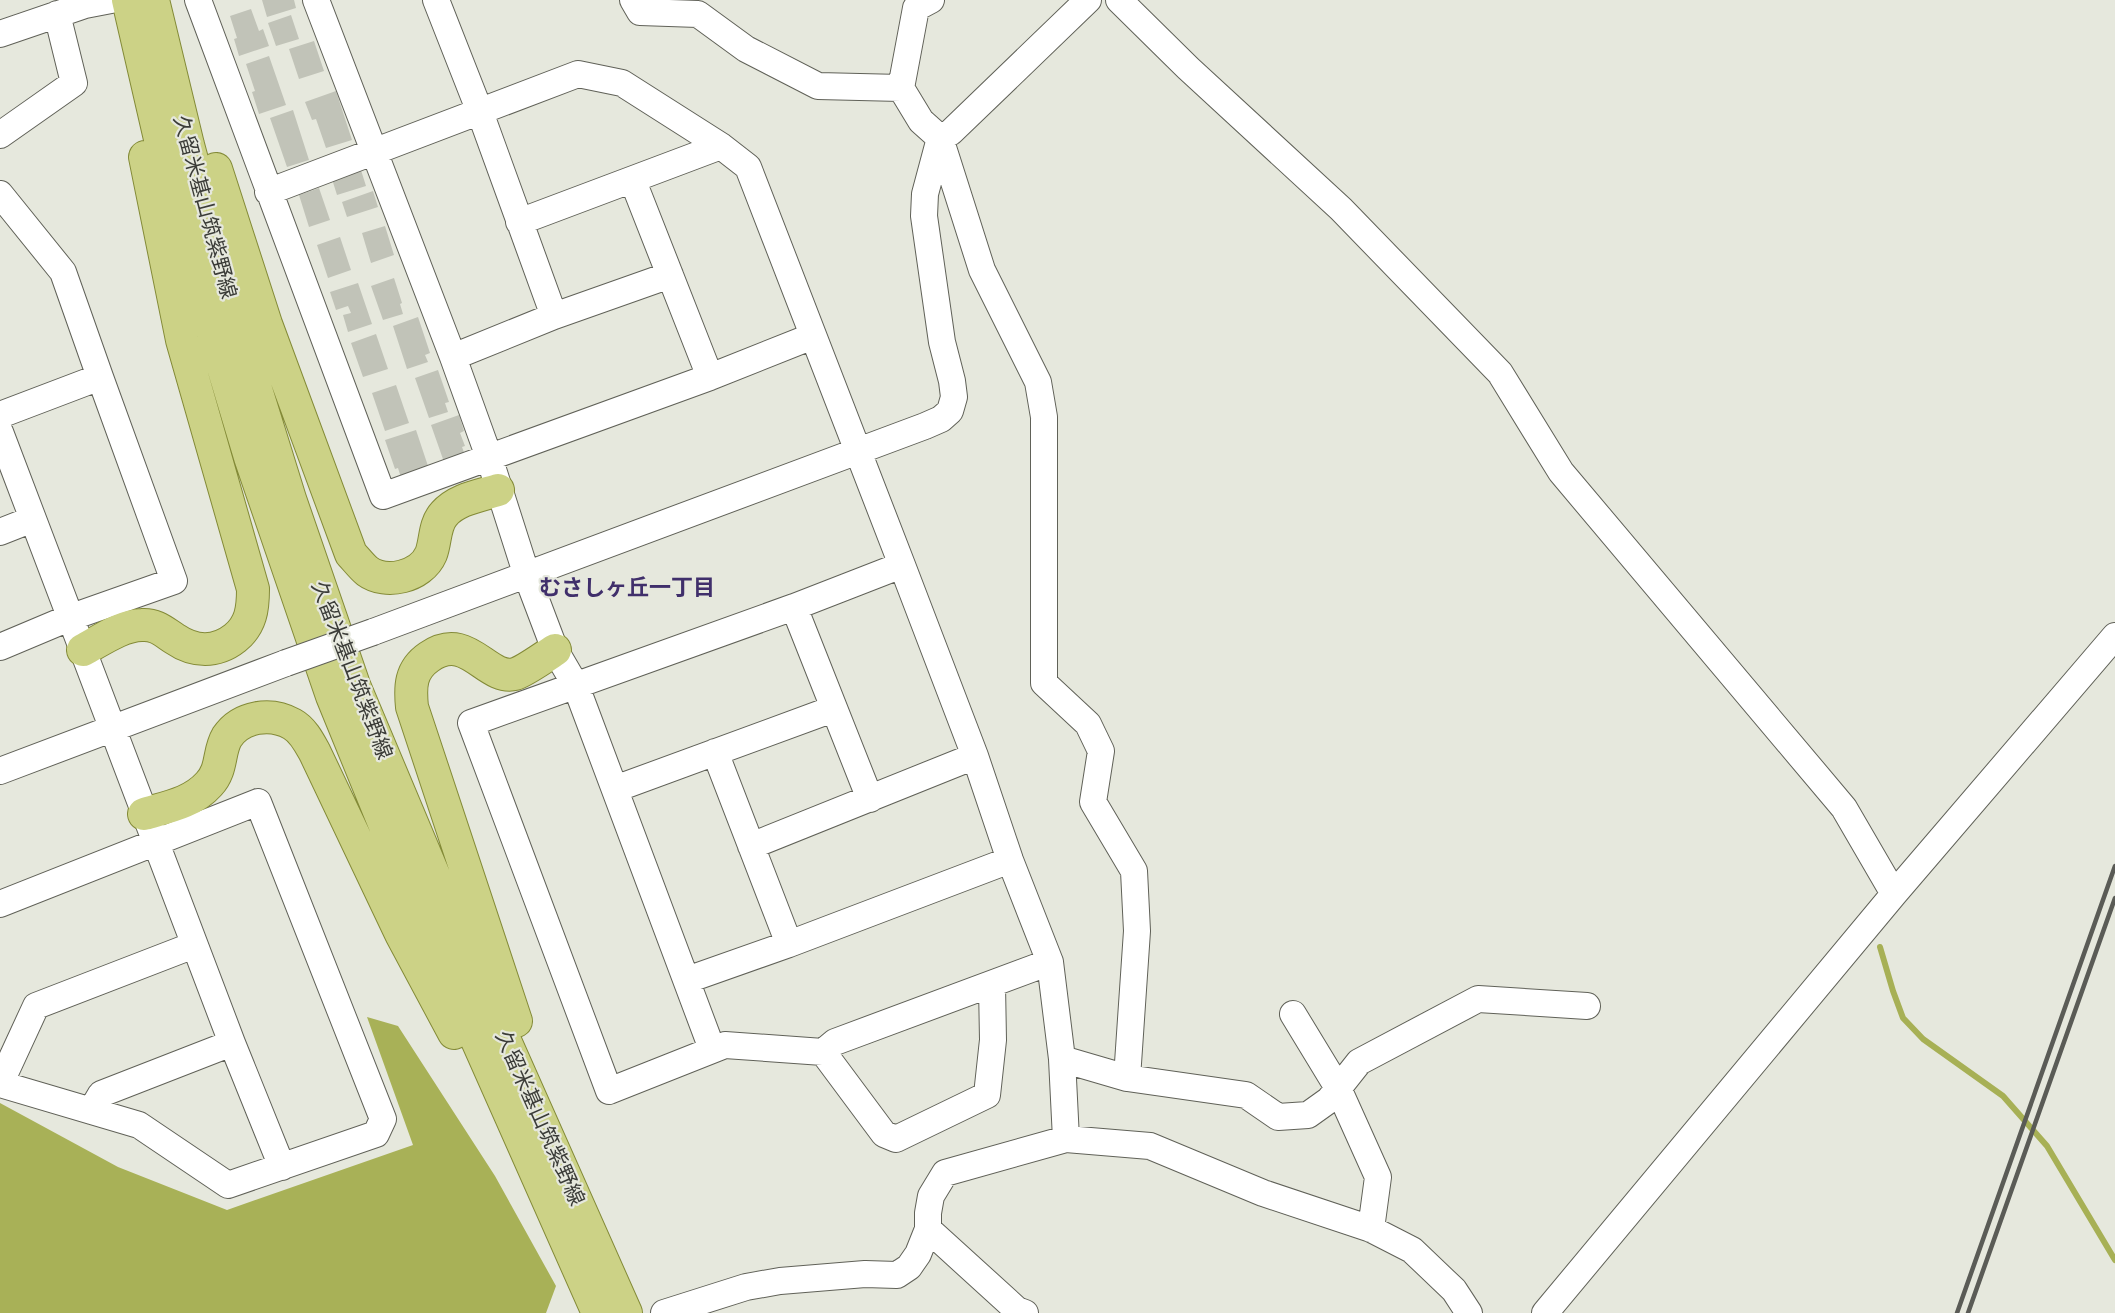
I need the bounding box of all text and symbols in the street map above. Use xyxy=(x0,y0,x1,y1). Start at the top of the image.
street label: 久留米基山筑紫野線 xyxy=(169,112,243,301)
district label: むさしヶ丘一丁目 xyxy=(539,573,715,601)
street label: 久留米基山筑紫野線 xyxy=(307,577,399,763)
street label: 久留米基山筑紫野線 xyxy=(491,1026,591,1209)

